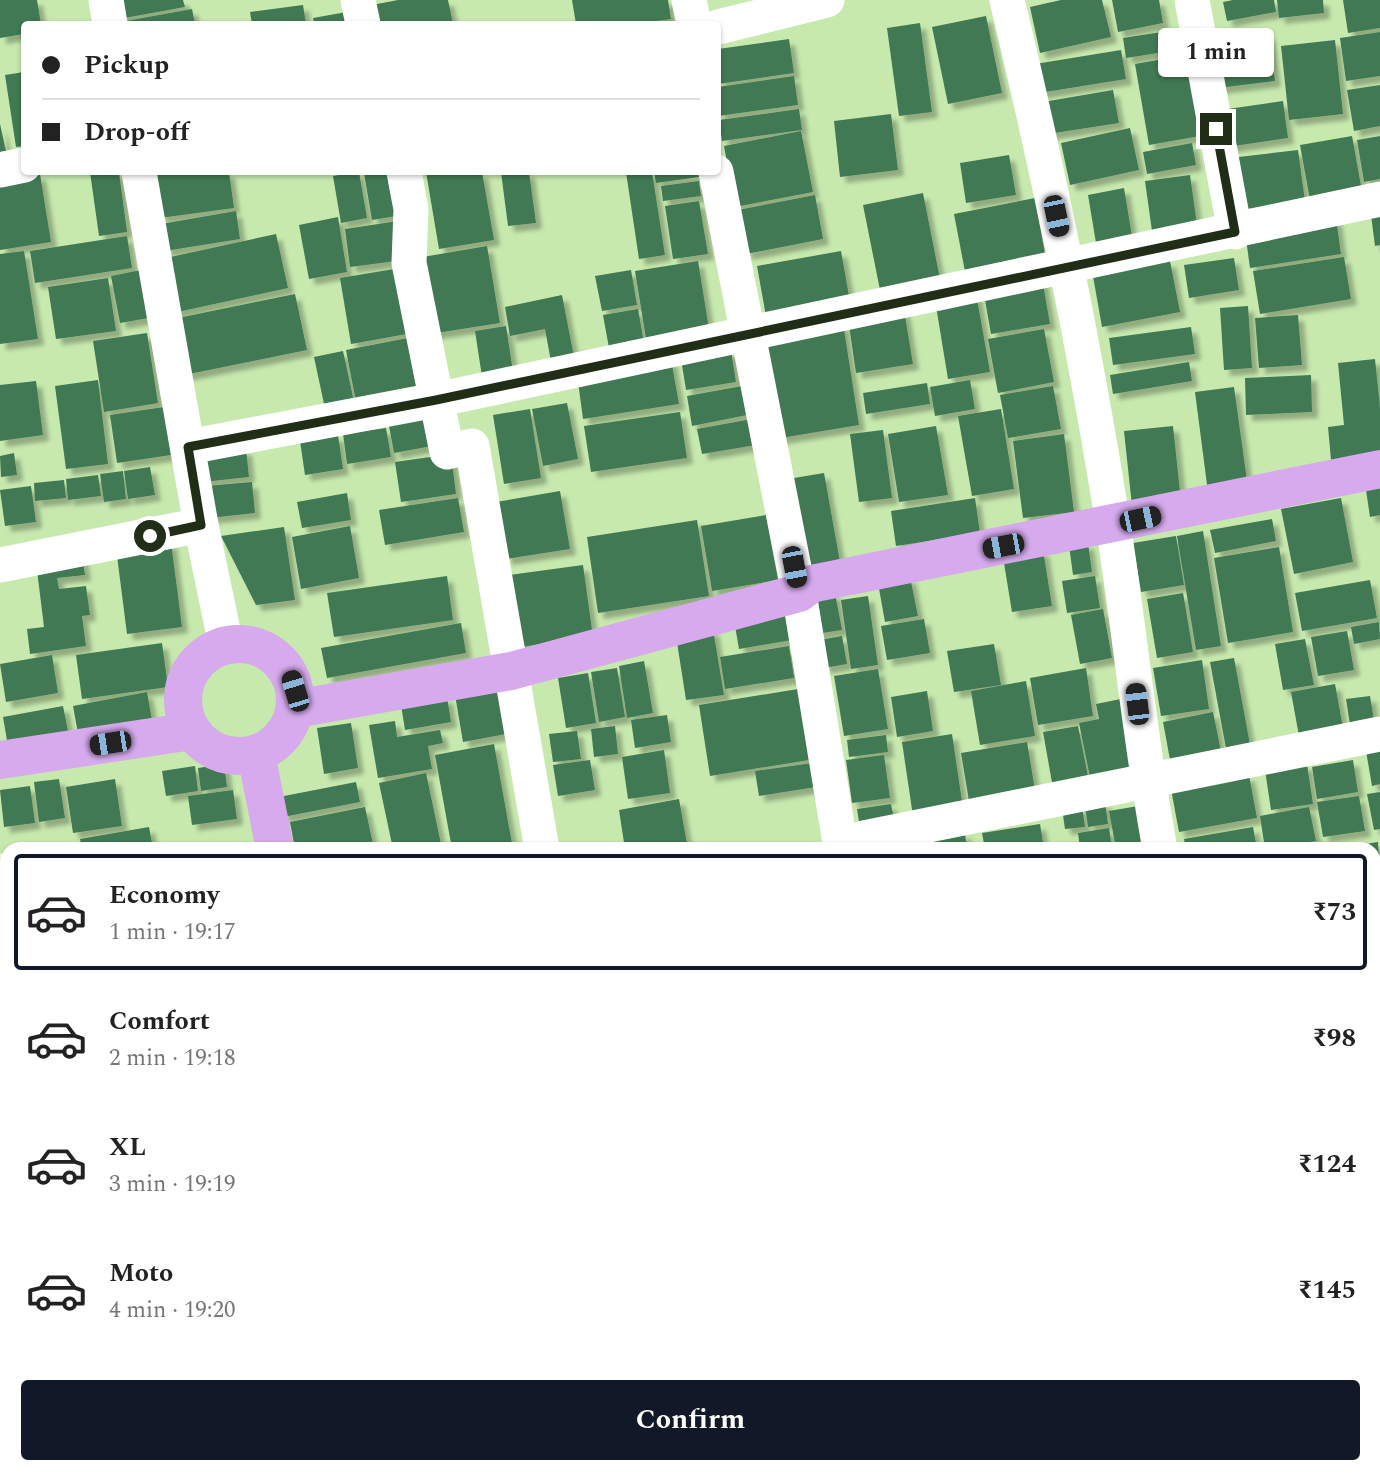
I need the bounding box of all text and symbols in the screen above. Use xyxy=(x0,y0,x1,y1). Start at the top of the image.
callout: 1 min xyxy=(1158,27,1274,76)
text: 1 min xyxy=(1185,35,1247,70)
text: Pickup xyxy=(84,45,169,85)
text: Drop-off xyxy=(84,112,189,152)
route end xyxy=(1200,113,1232,145)
car xyxy=(1042,193,1071,239)
car xyxy=(1118,504,1163,534)
route start xyxy=(134,520,166,552)
car xyxy=(981,532,1026,560)
car xyxy=(780,544,809,590)
car xyxy=(279,668,312,714)
car xyxy=(1125,682,1150,726)
car xyxy=(88,729,133,757)
text: Economy xyxy=(109,875,219,915)
icon: car xyxy=(25,881,88,944)
text: ₹73 xyxy=(1312,892,1356,932)
text: 1 min · 19:17 xyxy=(109,915,236,950)
text: Comfort xyxy=(109,1001,210,1041)
icon: car xyxy=(25,1007,88,1070)
text: ₹98 xyxy=(1312,1018,1356,1058)
text: 2 min · 19:18 xyxy=(109,1041,236,1076)
text: XL xyxy=(109,1127,146,1167)
icon: car xyxy=(25,1133,88,1196)
text: ₹124 xyxy=(1298,1144,1356,1184)
text: 3 min · 19:19 xyxy=(109,1167,236,1202)
text: Moto xyxy=(109,1253,173,1293)
icon: car xyxy=(25,1259,88,1322)
text: ₹145 xyxy=(1298,1270,1356,1310)
text: 4 min · 19:20 xyxy=(109,1293,236,1328)
button: Confirm xyxy=(21,1380,1360,1460)

